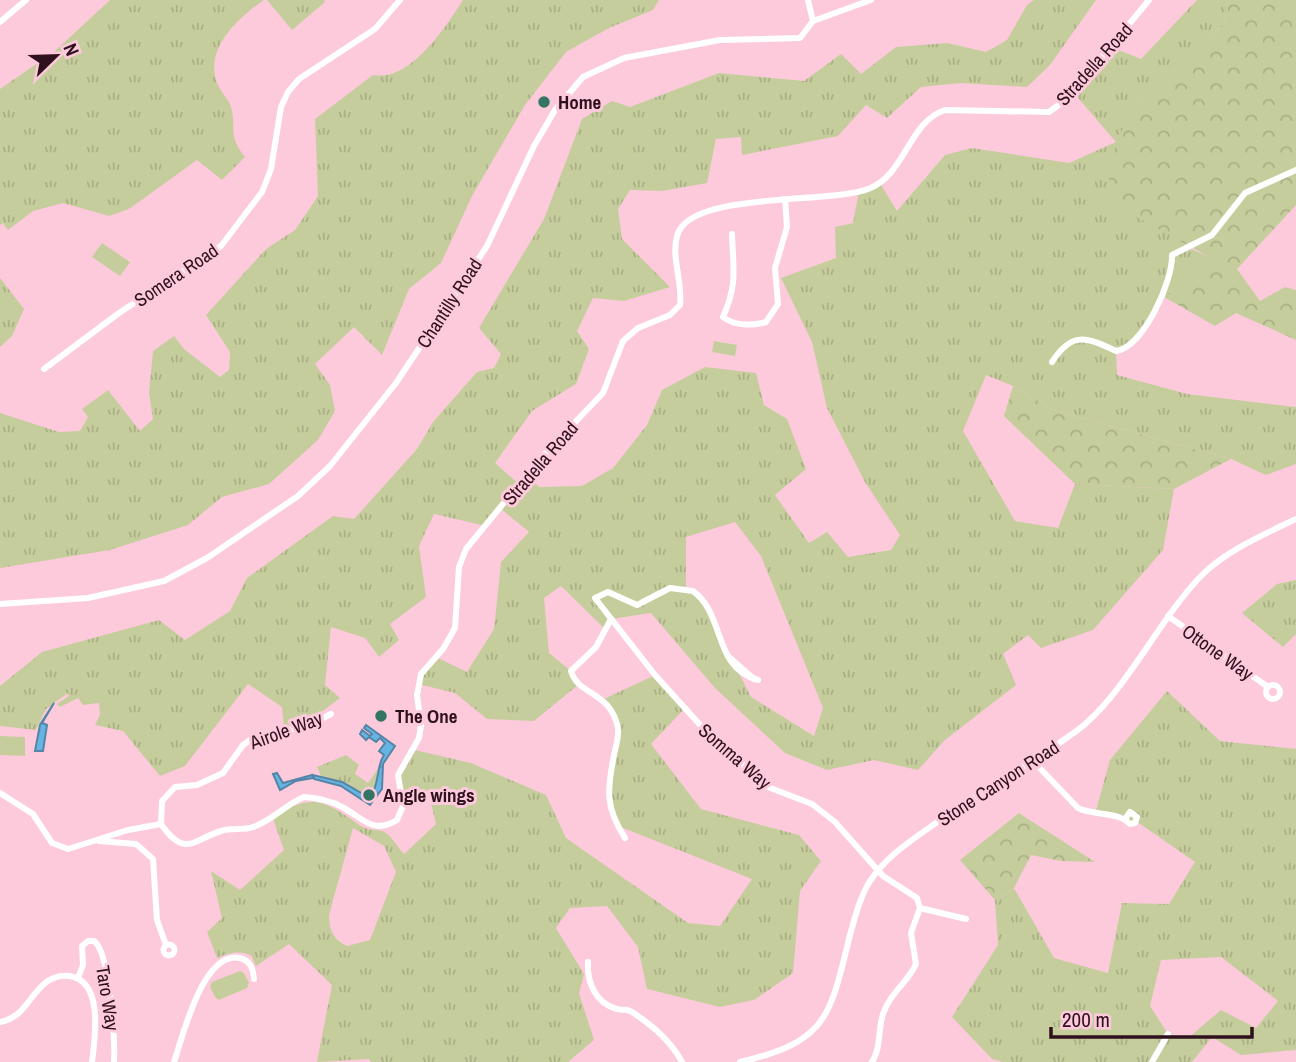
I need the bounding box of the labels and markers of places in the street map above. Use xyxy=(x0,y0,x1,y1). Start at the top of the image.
place label: Home xyxy=(558,89,602,115)
marker: Home xyxy=(536,94,552,110)
place label: The One xyxy=(395,703,458,729)
marker: The One xyxy=(373,708,389,724)
place label: Angle wings xyxy=(383,782,475,808)
marker: Angle wings xyxy=(361,787,377,803)

